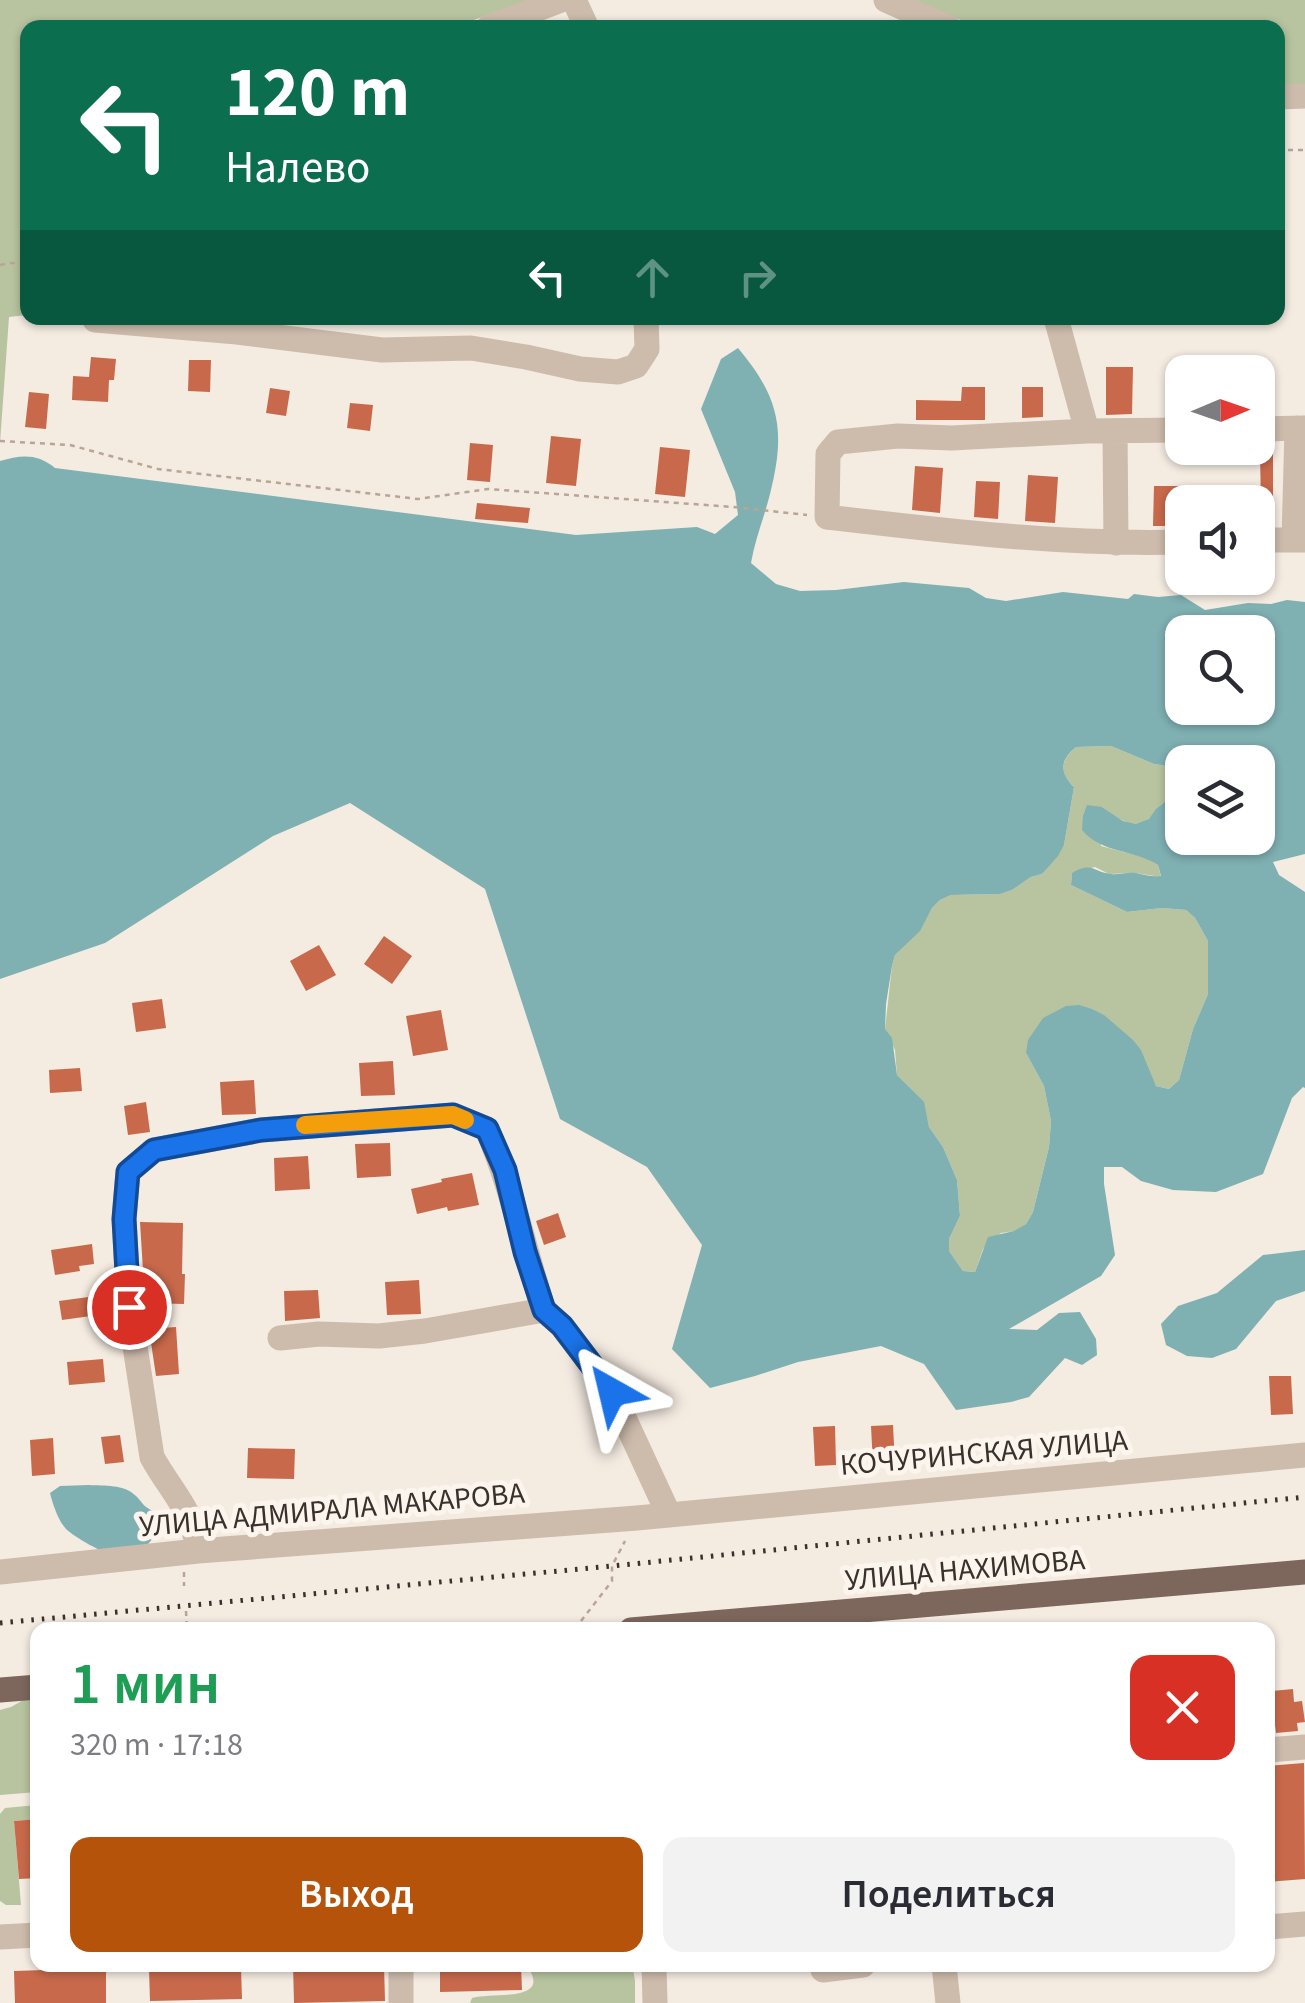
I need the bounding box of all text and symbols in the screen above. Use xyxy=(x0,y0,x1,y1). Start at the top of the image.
text: 120 m xyxy=(225,43,410,143)
icon: left xyxy=(60,60,190,190)
text: Налево xyxy=(225,136,371,200)
icon: left xyxy=(520,250,575,305)
icon: ahead xyxy=(625,250,680,305)
icon: right xyxy=(730,250,785,305)
north arrow xyxy=(1165,355,1275,465)
map controls xyxy=(1165,355,1275,855)
button: sound xyxy=(1165,485,1275,595)
button: search xyxy=(1165,615,1275,725)
button: layers xyxy=(1165,745,1275,855)
pin xyxy=(87,1265,172,1350)
icon: arrive xyxy=(102,1280,157,1335)
position arrow xyxy=(560,1340,664,1444)
street label: КОЧУРИНСКАЯ УЛИЦА xyxy=(838,1419,1130,1487)
street label: УЛИЦА АДМИРАЛА МАКАРОВА xyxy=(138,1472,527,1548)
street label: УЛИЦА НАХИМОВА xyxy=(843,1538,1087,1602)
text: 1 мин xyxy=(70,1642,220,1727)
button: close xyxy=(1130,1655,1235,1760)
text: 320 m · 17:18 xyxy=(70,1722,243,1768)
button: Выход xyxy=(70,1837,643,1952)
button: Поделиться xyxy=(663,1837,1235,1952)

